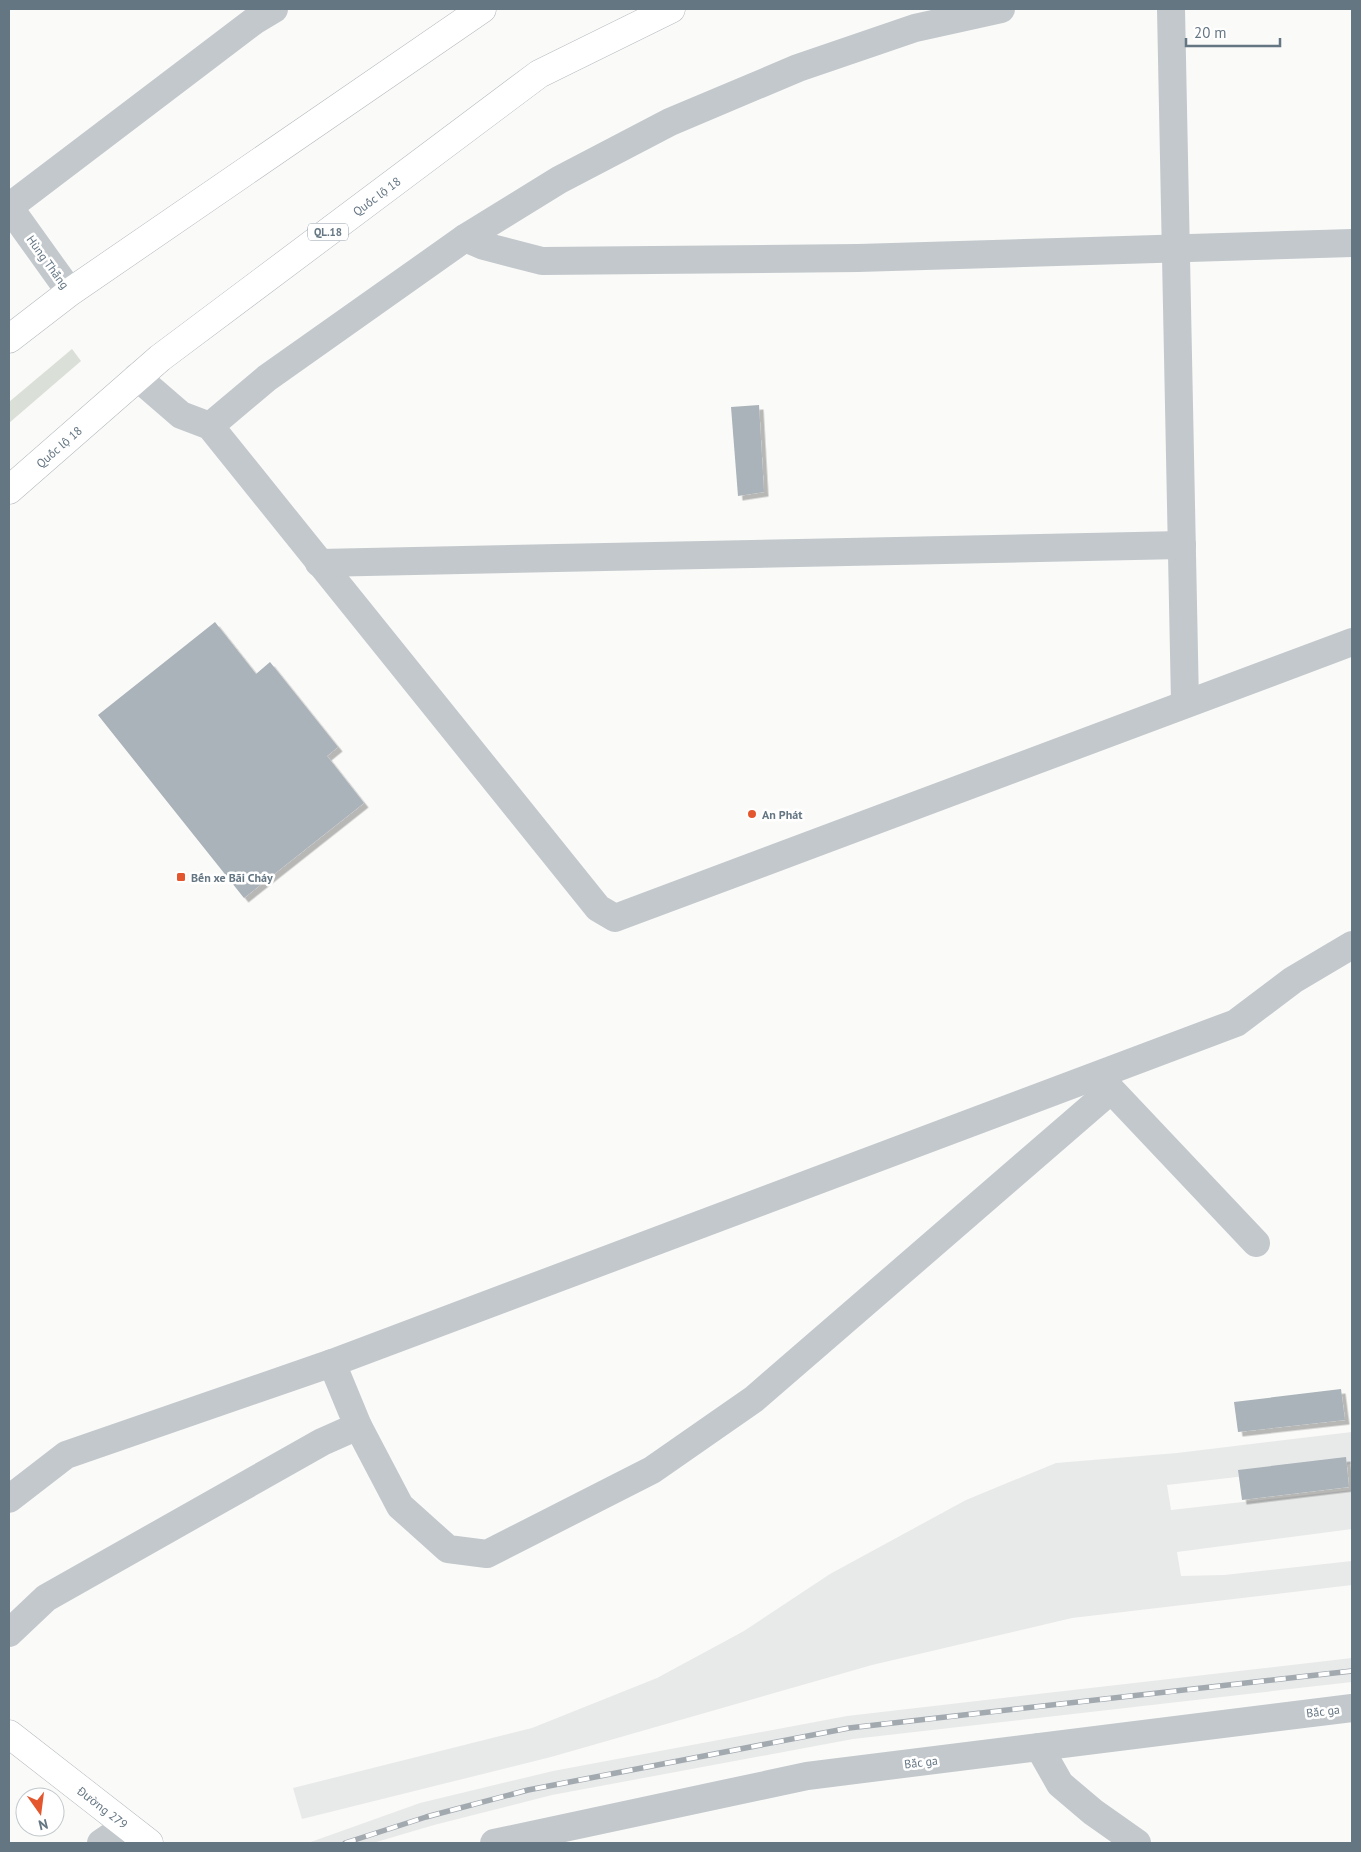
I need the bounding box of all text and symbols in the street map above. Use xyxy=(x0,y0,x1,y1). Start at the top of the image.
scale bar xyxy=(1186,15,1280,47)
text: 20 m xyxy=(1194,23,1227,42)
street label: Quốc lộ 18 xyxy=(350,173,403,219)
road number: QL.18 xyxy=(308,223,348,240)
street label: Hùng Thắng xyxy=(24,232,72,292)
street label: Quốc lộ 18 xyxy=(33,422,85,471)
place label: An Phát xyxy=(762,807,803,822)
marker: An Phát xyxy=(746,808,758,820)
place label: Bến xe Bãi Cháy xyxy=(191,870,273,885)
marker: Bến xe Bãi Cháy xyxy=(175,871,187,883)
street label: Bắc ga xyxy=(1305,1701,1341,1720)
street label: Bắc ga xyxy=(903,1752,939,1771)
street label: Đường 279 xyxy=(74,1782,131,1831)
north arrow xyxy=(15,1787,65,1837)
text: N xyxy=(37,1815,50,1834)

